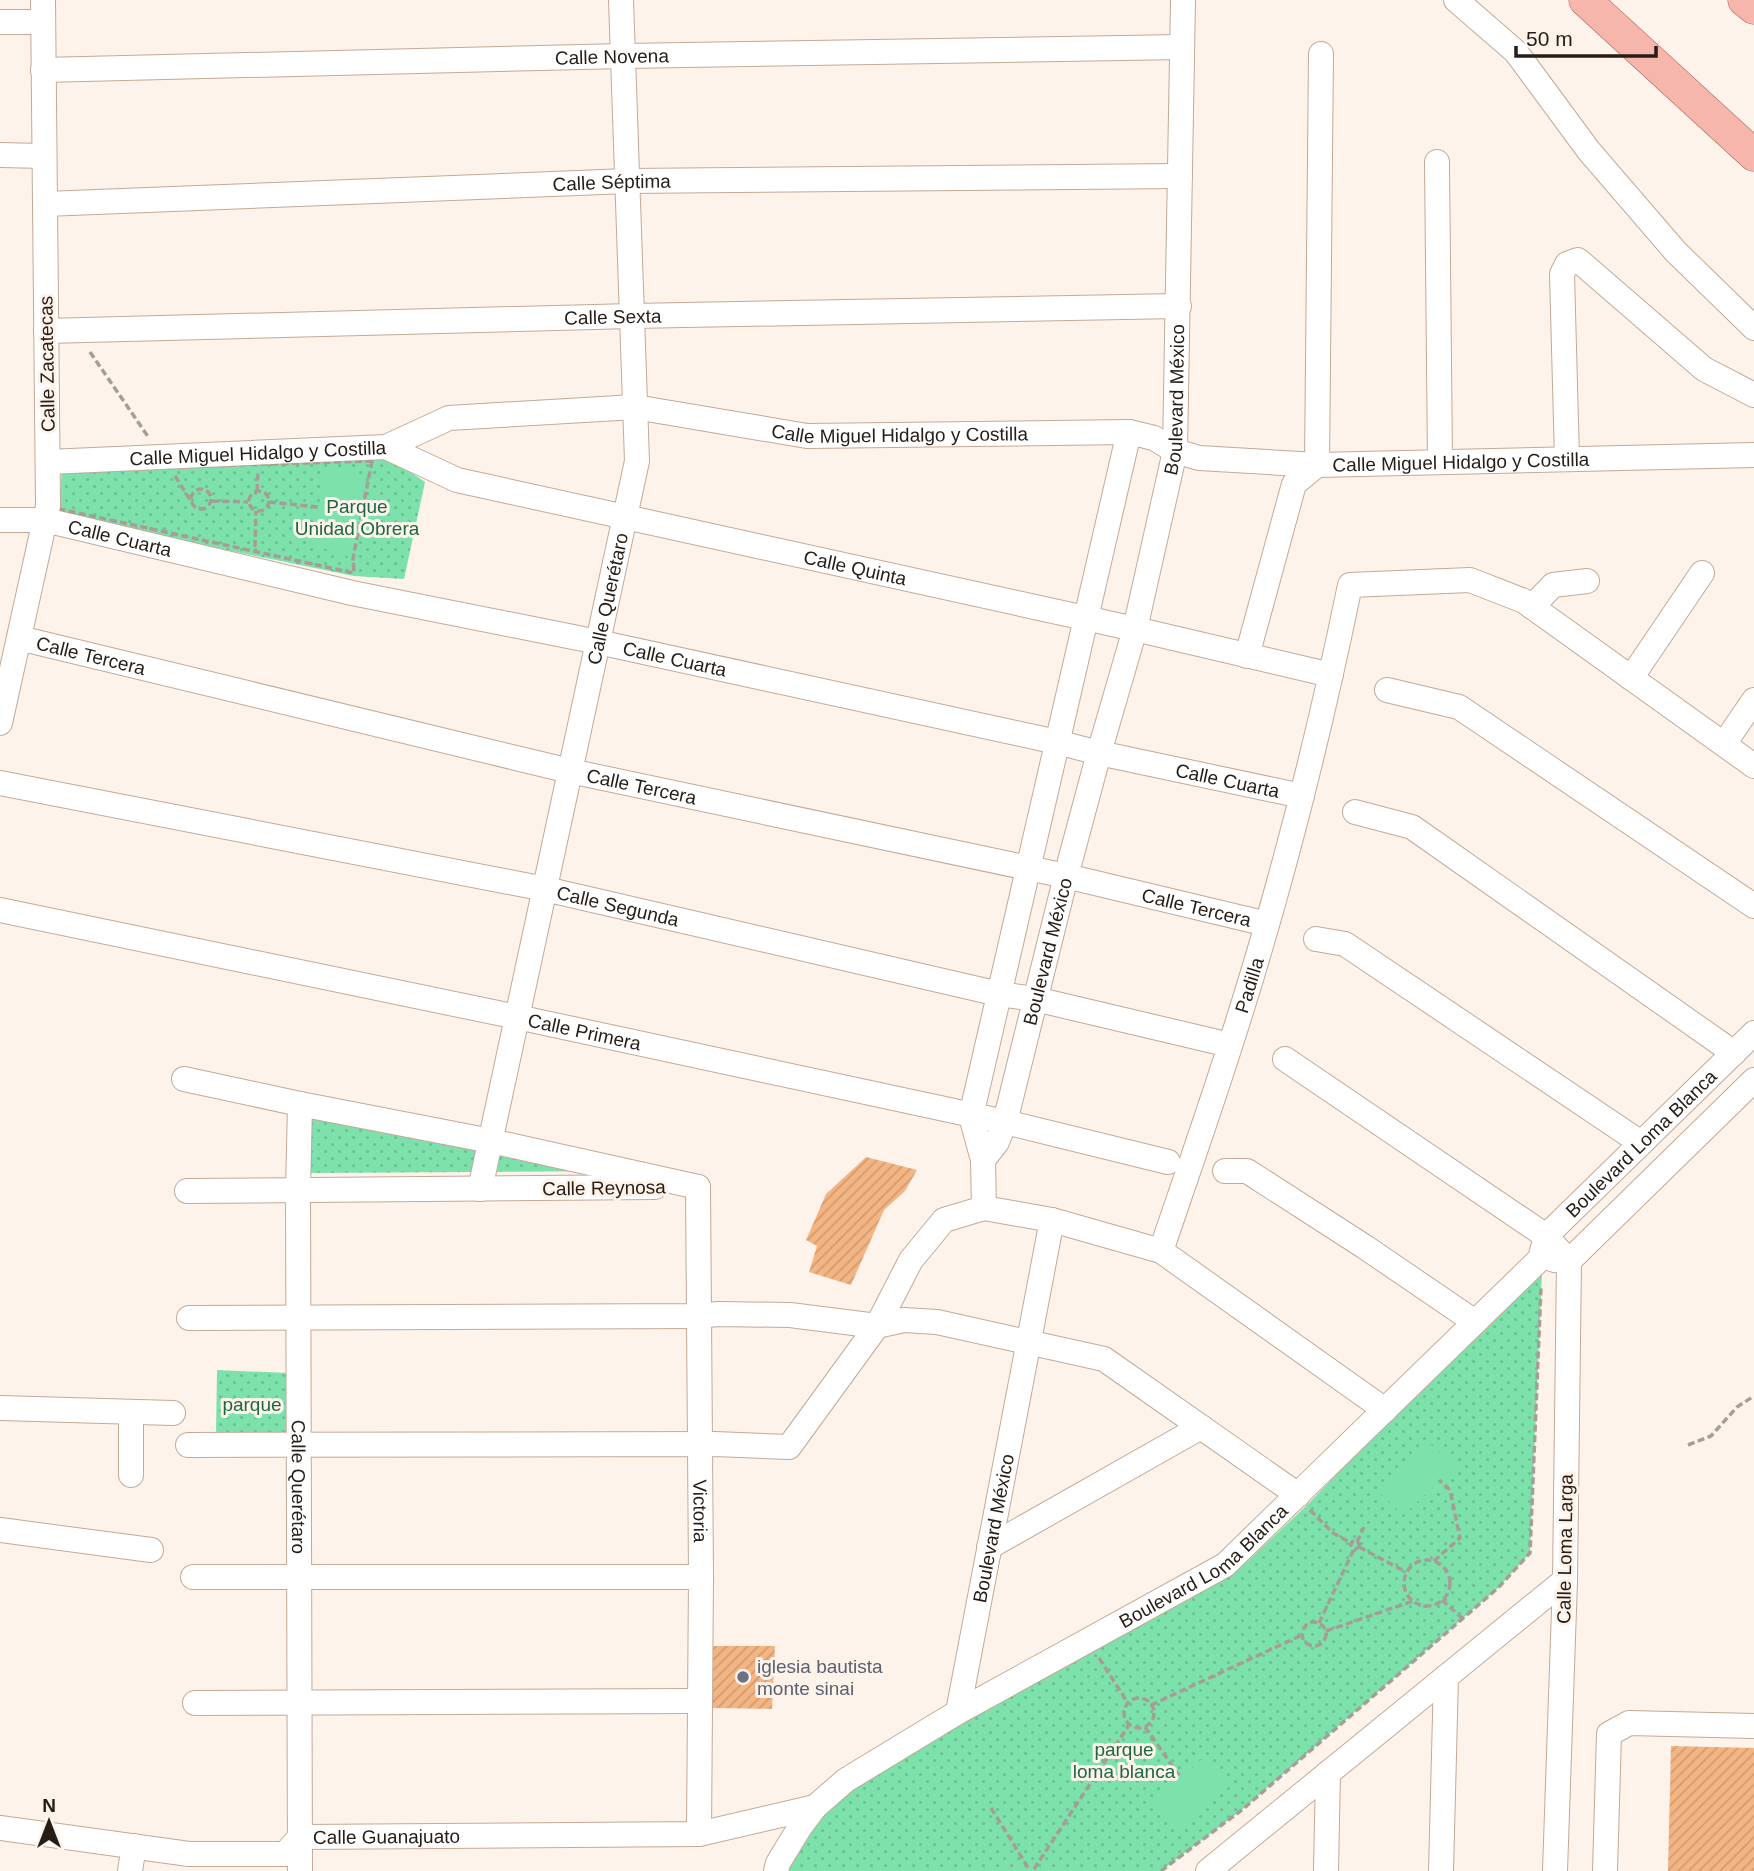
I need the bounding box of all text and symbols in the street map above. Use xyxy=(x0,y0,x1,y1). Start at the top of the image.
scale bar xyxy=(1516,14,1656,58)
text: 50 m xyxy=(1526,27,1573,50)
street label: Calle Novena xyxy=(555,45,670,68)
street label: Calle Séptima xyxy=(552,170,671,194)
street label: Calle Zacatecas xyxy=(35,296,59,432)
street label: Calle Sexta xyxy=(564,305,662,328)
street label: Boulevard México xyxy=(1159,324,1188,477)
street label: Calle Miguel Hidalgo y Costilla xyxy=(770,420,1029,447)
street label: Calle Miguel Hidalgo y Costilla xyxy=(129,436,387,469)
street label: Calle Miguel Hidalgo y Costilla xyxy=(1332,448,1590,475)
park label: Parque Unidad Obrera xyxy=(295,496,420,539)
street label: Calle Cuarta xyxy=(66,515,174,560)
street label: Calle Querétaro xyxy=(583,531,632,666)
street label: Calle Quinta xyxy=(802,546,909,589)
street label: Calle Tercera xyxy=(34,632,148,679)
street label: Calle Cuarta xyxy=(621,637,729,680)
street label: Calle Cuarta xyxy=(1174,759,1282,802)
street label: Calle Tercera xyxy=(585,764,699,808)
street label: Boulevard México xyxy=(1019,876,1076,1027)
street label: Calle Segunda xyxy=(555,882,681,930)
street label: Calle Tercera xyxy=(1140,884,1254,930)
street label: Padilla xyxy=(1231,954,1268,1016)
street label: Calle Primera xyxy=(526,1009,643,1054)
street label: Boulevard Loma Blanca xyxy=(1561,1065,1721,1221)
street label: Calle Reynosa xyxy=(542,1176,666,1200)
park label: parque xyxy=(222,1394,282,1415)
street label: Calle Querétaro xyxy=(288,1420,310,1554)
street label: Boulevard México xyxy=(969,1452,1018,1605)
street label: Calle Loma Larga xyxy=(1553,1473,1577,1624)
street label: Victoria xyxy=(690,1479,711,1543)
street label: Boulevard Loma Blanca xyxy=(1115,1500,1292,1632)
place label: iglesia bautista monte sinai xyxy=(757,1656,883,1699)
marker: iglesia bautista monte sinai xyxy=(735,1669,751,1685)
park label: parque loma blanca xyxy=(1073,1739,1176,1782)
north arrow xyxy=(14,1787,84,1857)
text: N xyxy=(42,1795,56,1816)
street label: Calle Guanajuato xyxy=(313,1825,460,1847)

